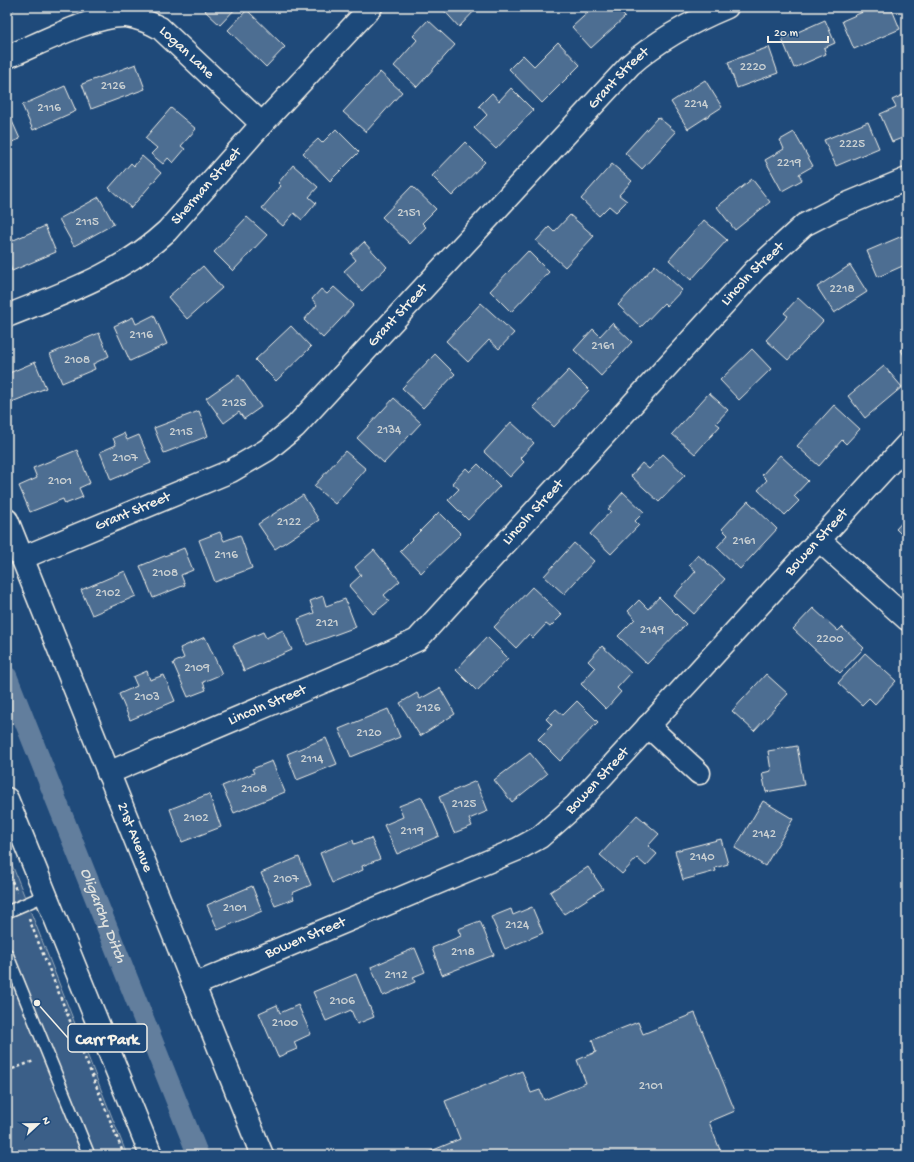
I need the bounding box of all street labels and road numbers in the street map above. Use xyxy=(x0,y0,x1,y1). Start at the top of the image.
street label: Logan Lane xyxy=(155,22,218,83)
street label: Grant Street xyxy=(584,42,654,113)
street label: Sherman Street xyxy=(167,142,247,229)
street label: Lincoln Street xyxy=(717,237,790,310)
street label: Grant Street xyxy=(364,279,433,351)
street label: Lincoln Street xyxy=(499,475,569,549)
street label: Grant Street xyxy=(92,487,175,536)
street label: Bowen Street xyxy=(781,503,854,581)
street label: Lincoln Street xyxy=(226,680,311,730)
street label: Bowen Street xyxy=(561,742,635,819)
street label: 21st Avenue xyxy=(112,800,157,875)
street label: Bowen Street xyxy=(262,913,350,963)

